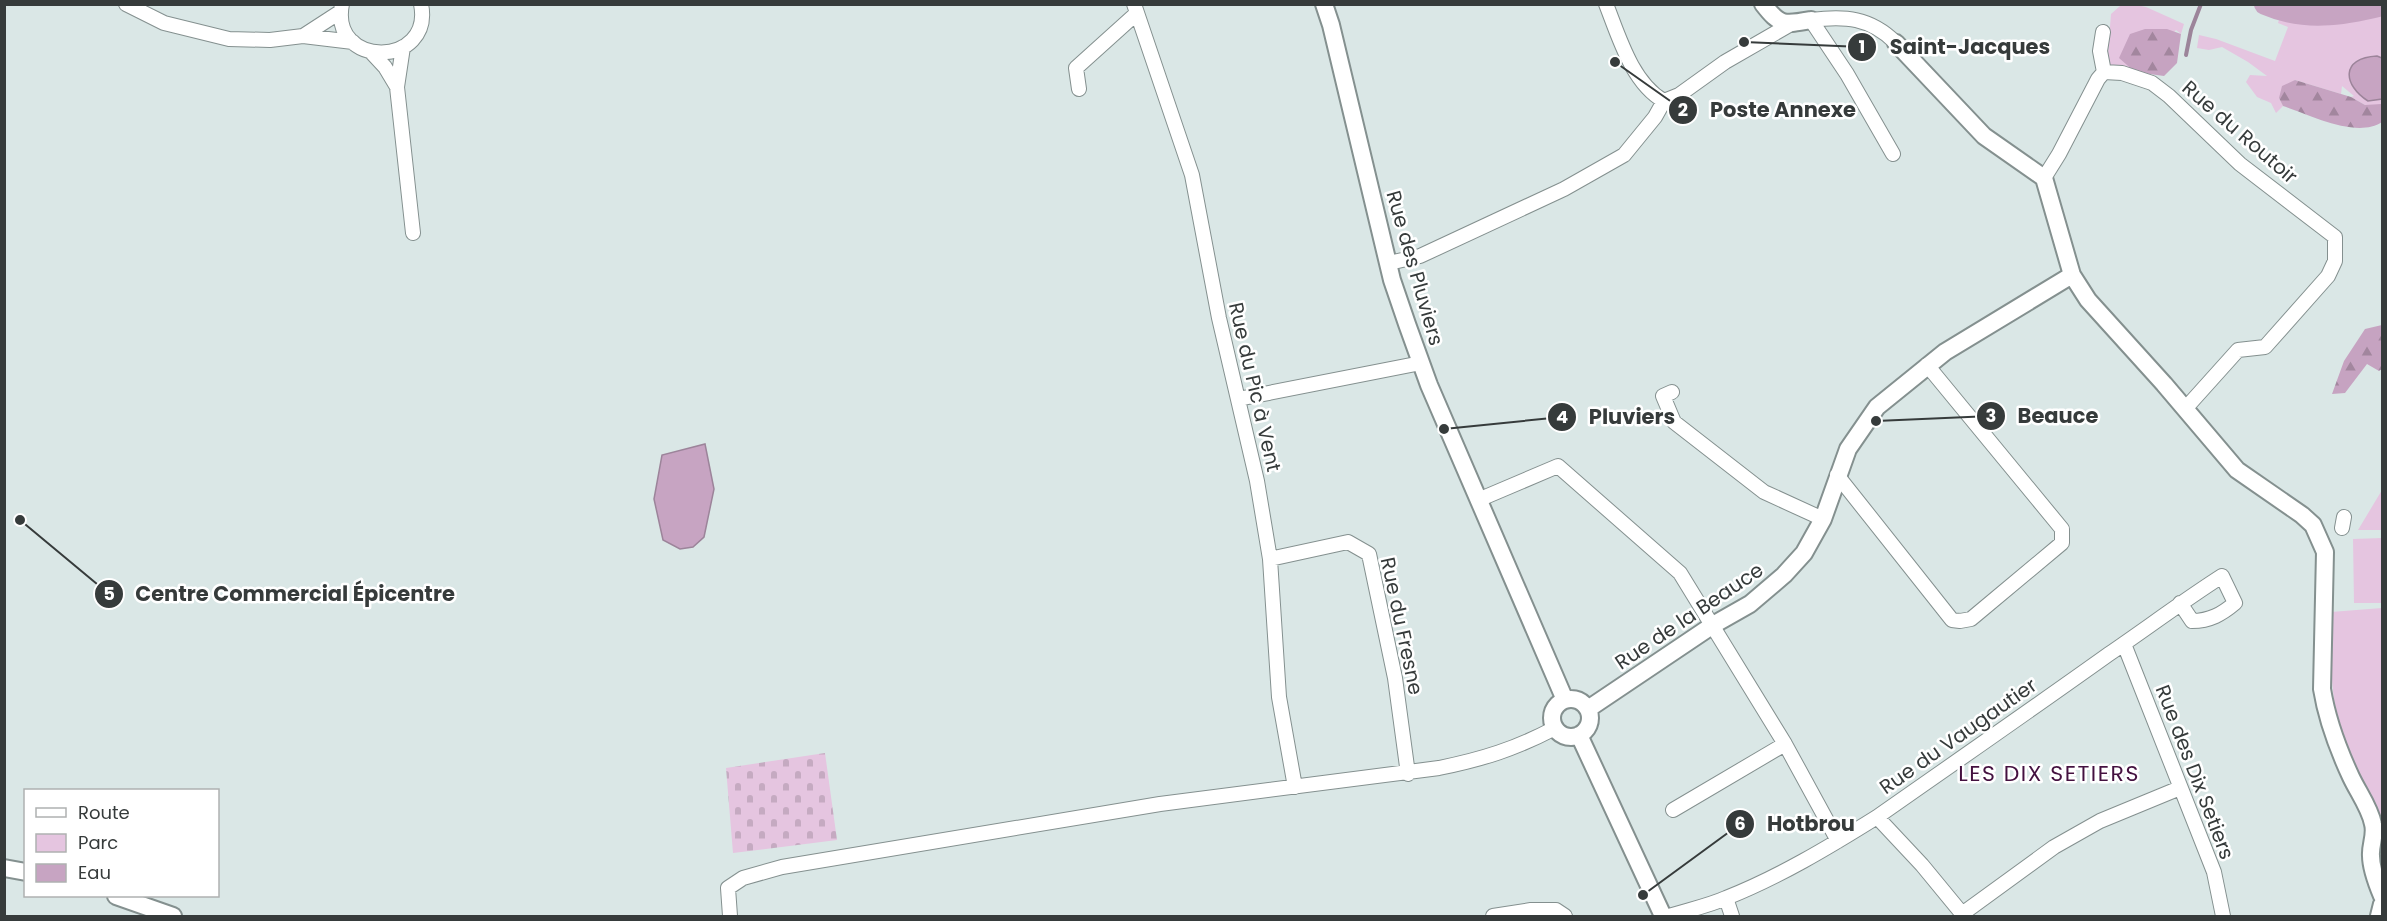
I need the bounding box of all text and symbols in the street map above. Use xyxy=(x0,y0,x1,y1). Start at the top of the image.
callout: Saint-Jacques xyxy=(1847,27,2062,66)
text: Saint-Jacques xyxy=(1890,32,2050,61)
text: 1 xyxy=(1859,34,1865,59)
street label: Rue du Routoir xyxy=(2176,74,2304,190)
callout: Poste Annexe xyxy=(1668,90,1868,129)
text: Poste Annexe xyxy=(1710,95,1856,124)
text: 2 xyxy=(1678,97,1688,122)
street label: Rue des Pluviers xyxy=(1379,187,1451,349)
street label: Rue du Pic à Vent xyxy=(1222,299,1288,475)
callout: Beauce xyxy=(1976,396,2111,435)
callout: Pluviers xyxy=(1547,398,1687,437)
text: Beauce xyxy=(2018,401,2098,430)
text: Pluviers xyxy=(1589,402,1675,431)
text: 3 xyxy=(1986,403,1996,428)
text: 4 xyxy=(1556,404,1568,429)
street label: Rue du Fresne xyxy=(1374,555,1430,697)
street label: Rue de la Beauce xyxy=(1609,556,1769,676)
callout: Centre Commercial Épicentre xyxy=(94,574,467,613)
text: Centre Commercial Épicentre xyxy=(135,579,455,608)
text: 5 xyxy=(103,581,115,606)
street label: Rue du Vaugautier xyxy=(1874,671,2042,801)
street label: Rue des Dix Setiers xyxy=(2149,681,2241,863)
district label: LES DIX SETIERS xyxy=(1958,758,2140,789)
legend xyxy=(24,789,219,897)
text: Route xyxy=(78,800,130,825)
callout: Hotbrou xyxy=(1725,804,1867,843)
text: Hotbrou xyxy=(1767,809,1855,838)
text: 6 xyxy=(1734,811,1746,836)
text: Parc xyxy=(78,830,118,855)
text: Eau xyxy=(78,860,111,885)

